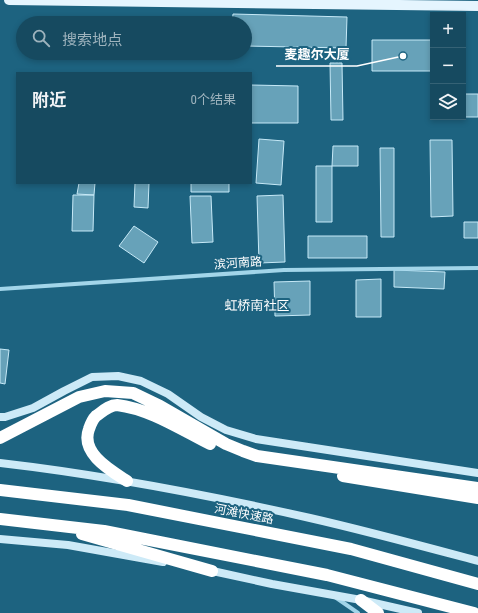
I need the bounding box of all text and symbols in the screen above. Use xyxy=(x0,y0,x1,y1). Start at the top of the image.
map controls xyxy=(430,12,466,120)
button: + xyxy=(430,12,466,48)
search box xyxy=(16,16,252,60)
icon: search xyxy=(30,27,52,49)
text: 搜索地点 xyxy=(62,31,122,49)
callout: 麦趣尔大厦 xyxy=(276,41,357,66)
text: 麦趣尔大厦 xyxy=(284,47,350,62)
button: − xyxy=(430,48,466,84)
button: layers xyxy=(430,84,466,120)
text: 附近 xyxy=(32,90,66,110)
text: 0个结果 xyxy=(191,92,236,107)
street label: 滨河南路 xyxy=(214,254,262,272)
district label: 虹桥南社区 xyxy=(224,298,290,313)
street label: 河滩快速路 xyxy=(213,501,275,527)

